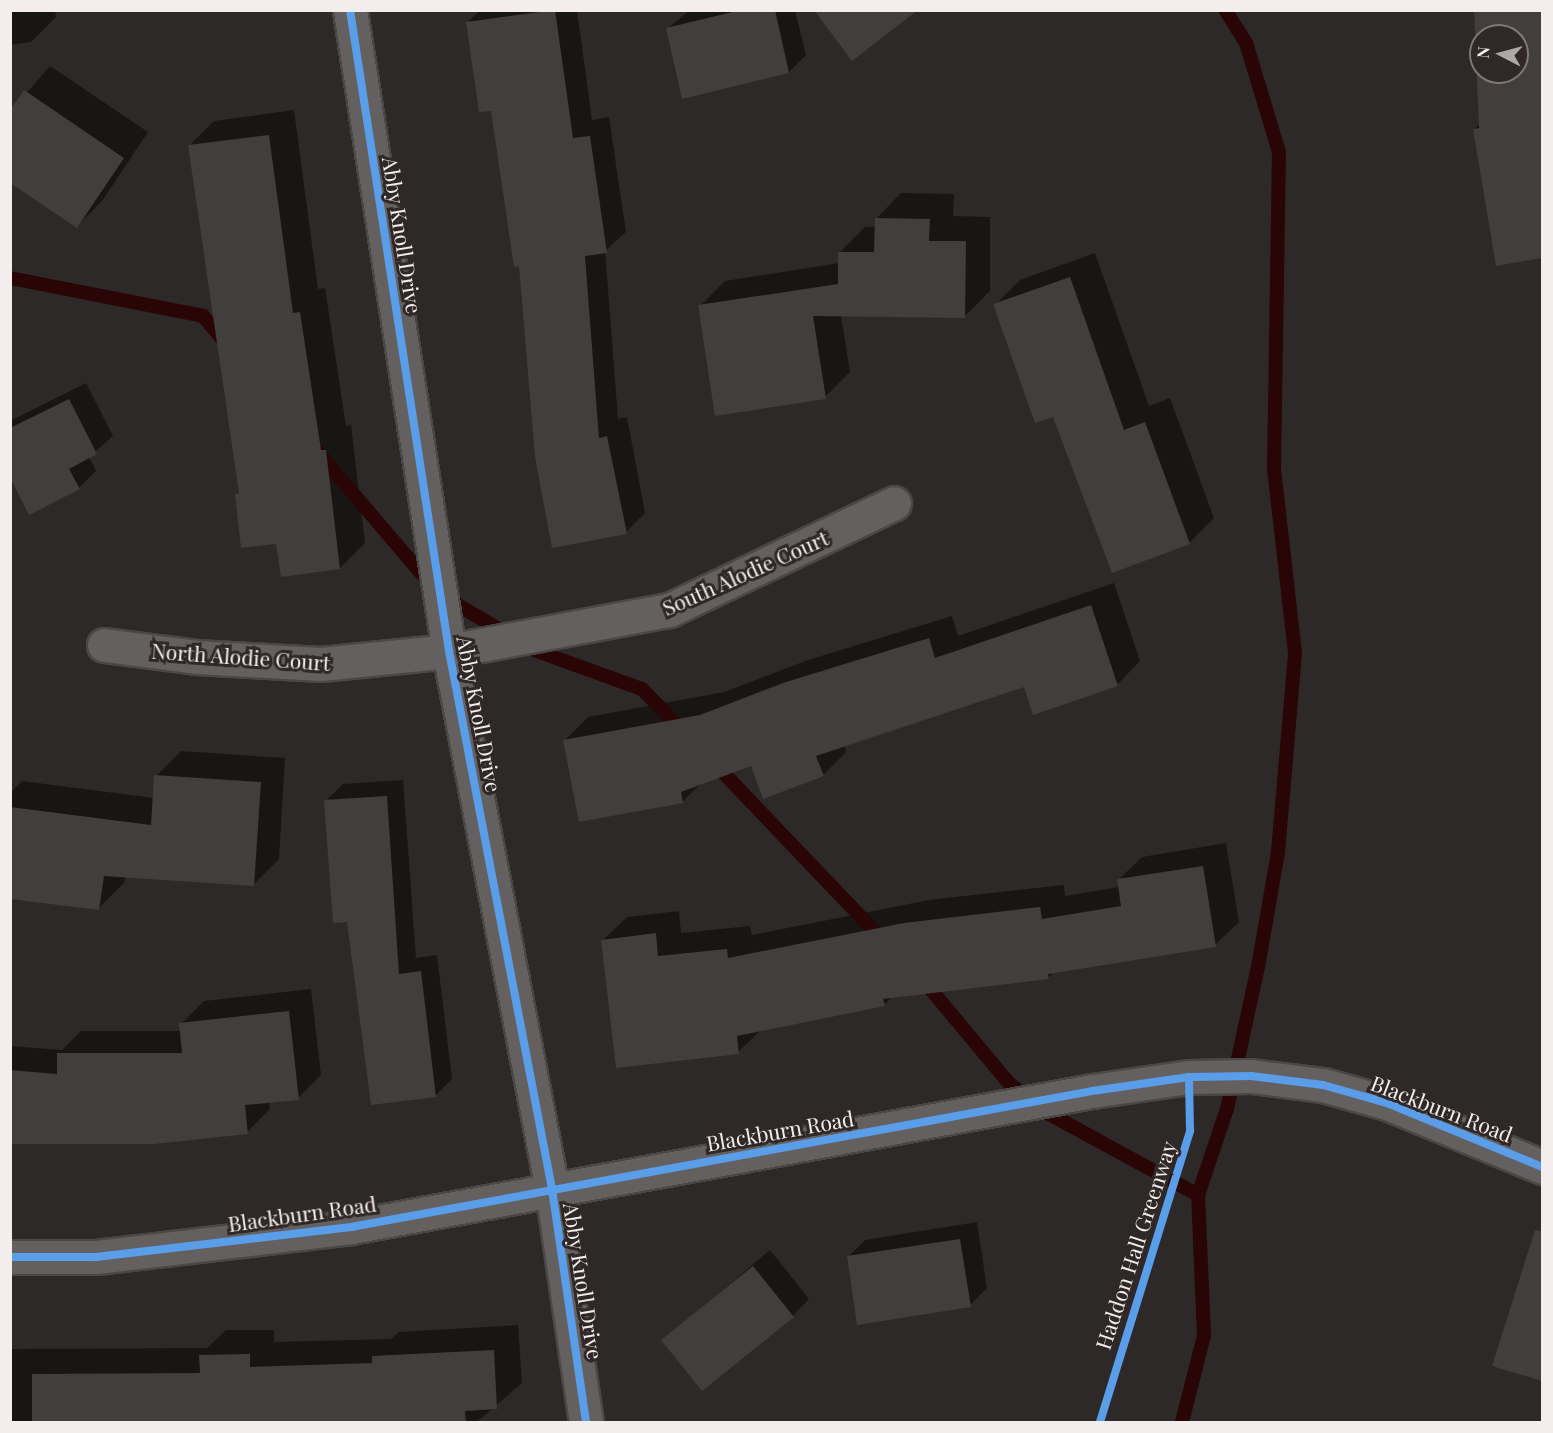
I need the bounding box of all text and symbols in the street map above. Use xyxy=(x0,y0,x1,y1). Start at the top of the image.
north arrow xyxy=(1469,24,1529,84)
text: N xyxy=(1472,45,1494,59)
street label: Abby Knoll Drive xyxy=(378,155,428,315)
street label: South Alodie Court xyxy=(658,524,832,620)
street label: Abby Knoll Drive xyxy=(452,634,508,794)
street label: North Alodie Court xyxy=(150,637,332,675)
street label: Blackburn Road xyxy=(1368,1069,1516,1147)
street label: Blackburn Road xyxy=(704,1105,856,1155)
street label: Haddon Hall Greenway xyxy=(1089,1138,1181,1352)
street label: Blackburn Road xyxy=(226,1190,378,1236)
street label: Abby Knoll Drive xyxy=(559,1201,609,1361)

